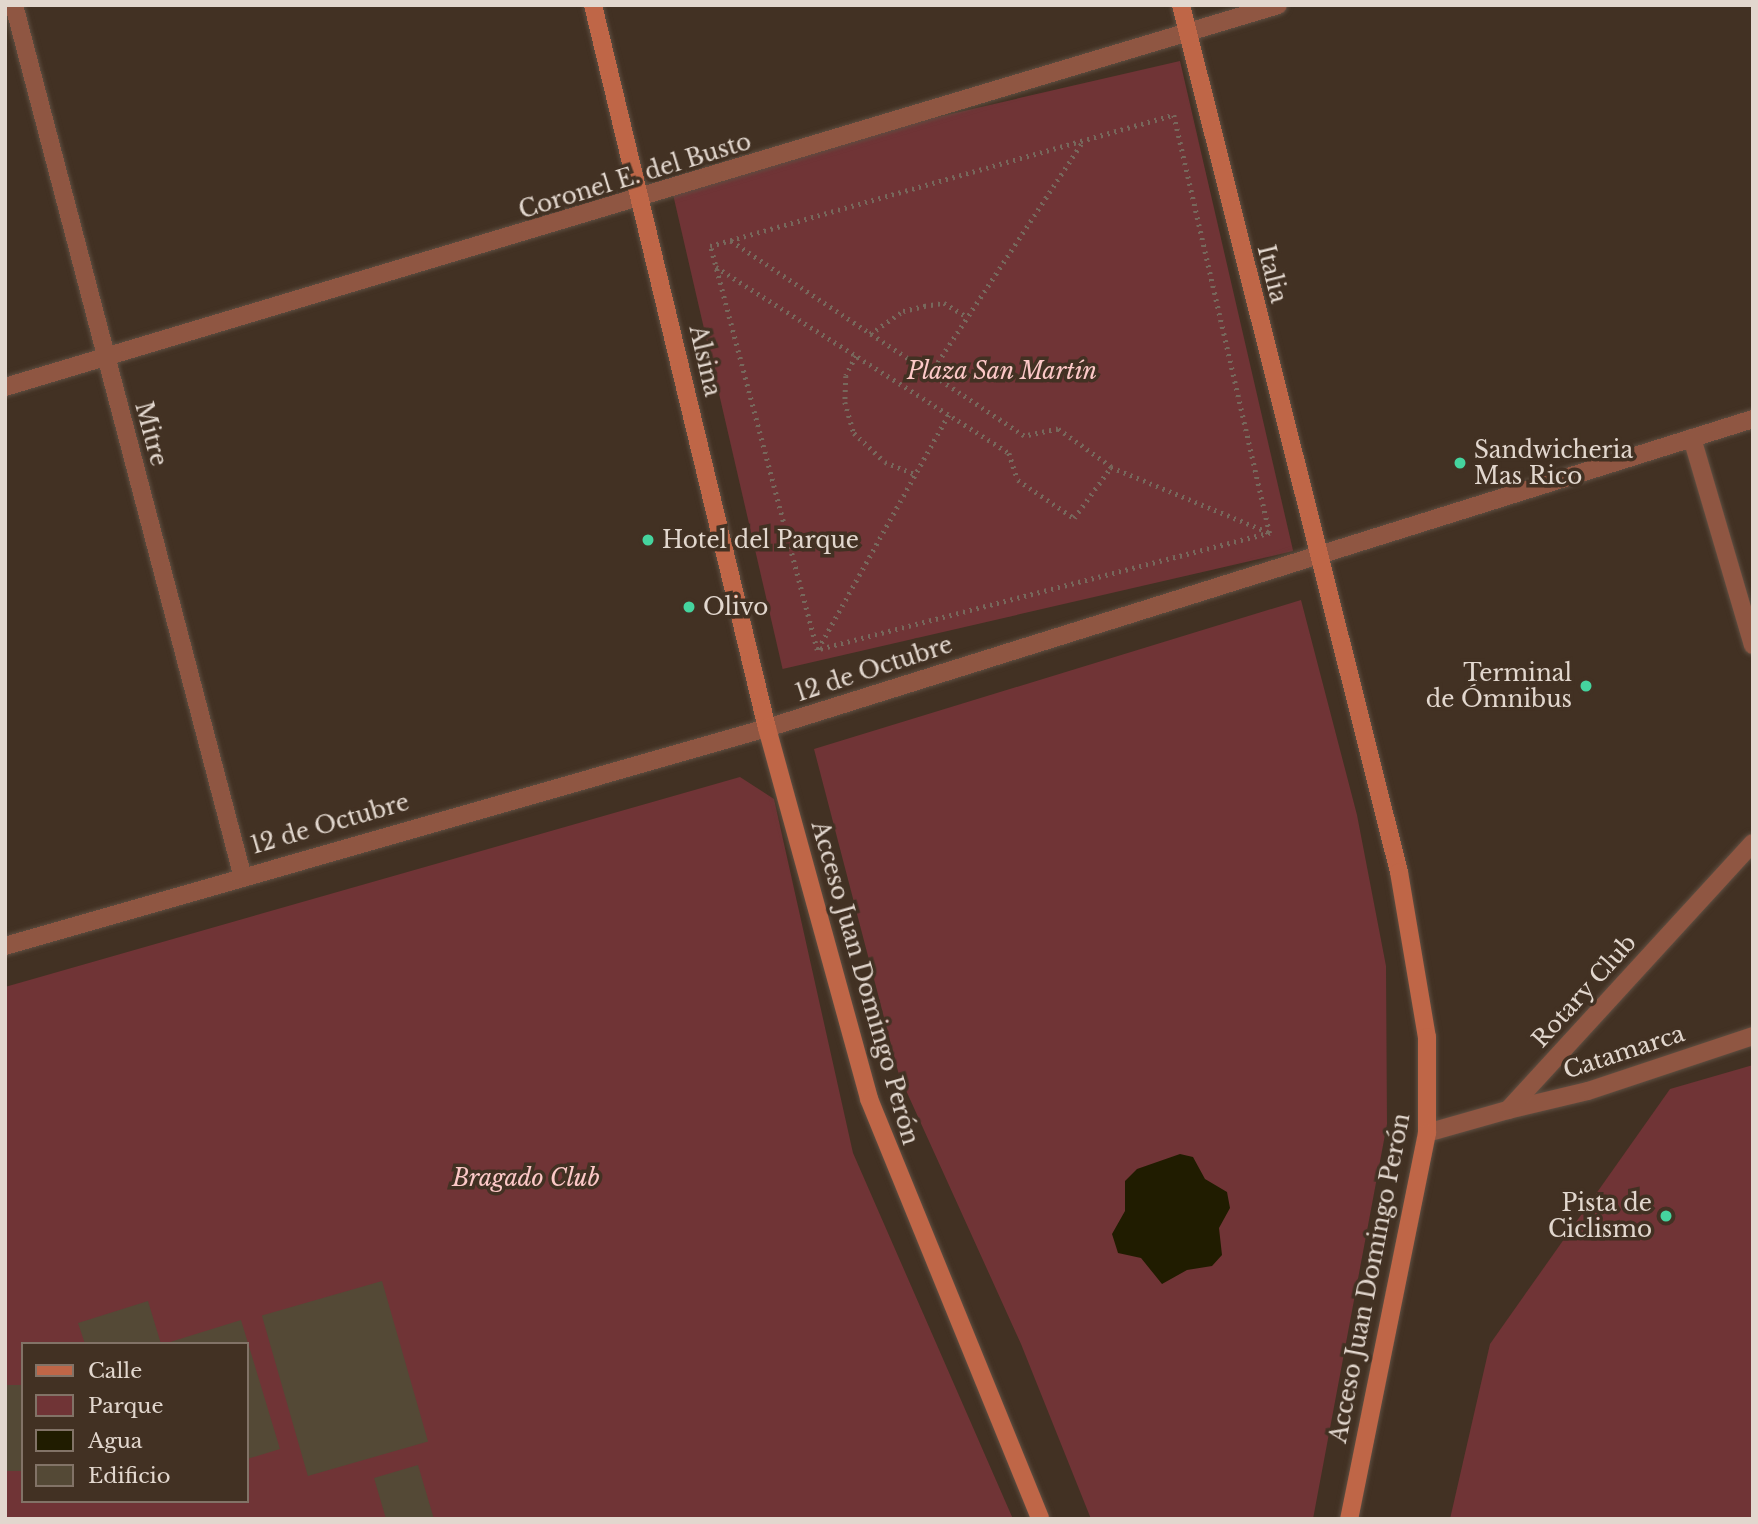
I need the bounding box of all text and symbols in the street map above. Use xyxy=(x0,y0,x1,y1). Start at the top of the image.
street label: Coronel E. del Busto xyxy=(515,127,755,225)
street label: Italia xyxy=(1252,242,1292,306)
street label: Alsina xyxy=(683,323,727,399)
park label: Plaza San Martín xyxy=(906,357,1098,385)
street label: Mitre xyxy=(129,399,173,469)
place label: Sandwicheria Mas Rico xyxy=(1474,436,1633,490)
marker: Sandwicheria Mas Rico xyxy=(1452,455,1468,471)
place label: Hotel del Parque xyxy=(662,526,859,554)
marker: Hotel del Parque xyxy=(640,532,656,548)
place label: Olivo xyxy=(703,593,768,621)
marker: Olivo xyxy=(681,599,697,615)
street label: 12 de Octubre xyxy=(792,631,956,707)
place label: Terminal de Ómnibus xyxy=(1426,659,1572,713)
marker: Terminal de Ómnibus xyxy=(1578,678,1594,694)
street label: 12 de Octubre xyxy=(248,788,412,860)
street label: Acceso Juan Domingo Perón xyxy=(806,818,924,1148)
street label: Rotary Club xyxy=(1526,929,1642,1053)
street label: Catamarca xyxy=(1560,1019,1688,1085)
street label: Acceso Juan Domingo Perón xyxy=(1324,1111,1416,1445)
park label: Bragado Club xyxy=(452,1164,600,1192)
place label: Pista de Ciclismo xyxy=(1548,1189,1652,1243)
marker: Pista de Ciclismo xyxy=(1658,1208,1674,1224)
legend xyxy=(21,1342,248,1503)
text: Calle xyxy=(88,1358,142,1384)
text: Parque xyxy=(88,1393,163,1419)
text: Agua xyxy=(88,1428,143,1454)
text: Edificio xyxy=(88,1463,170,1489)

